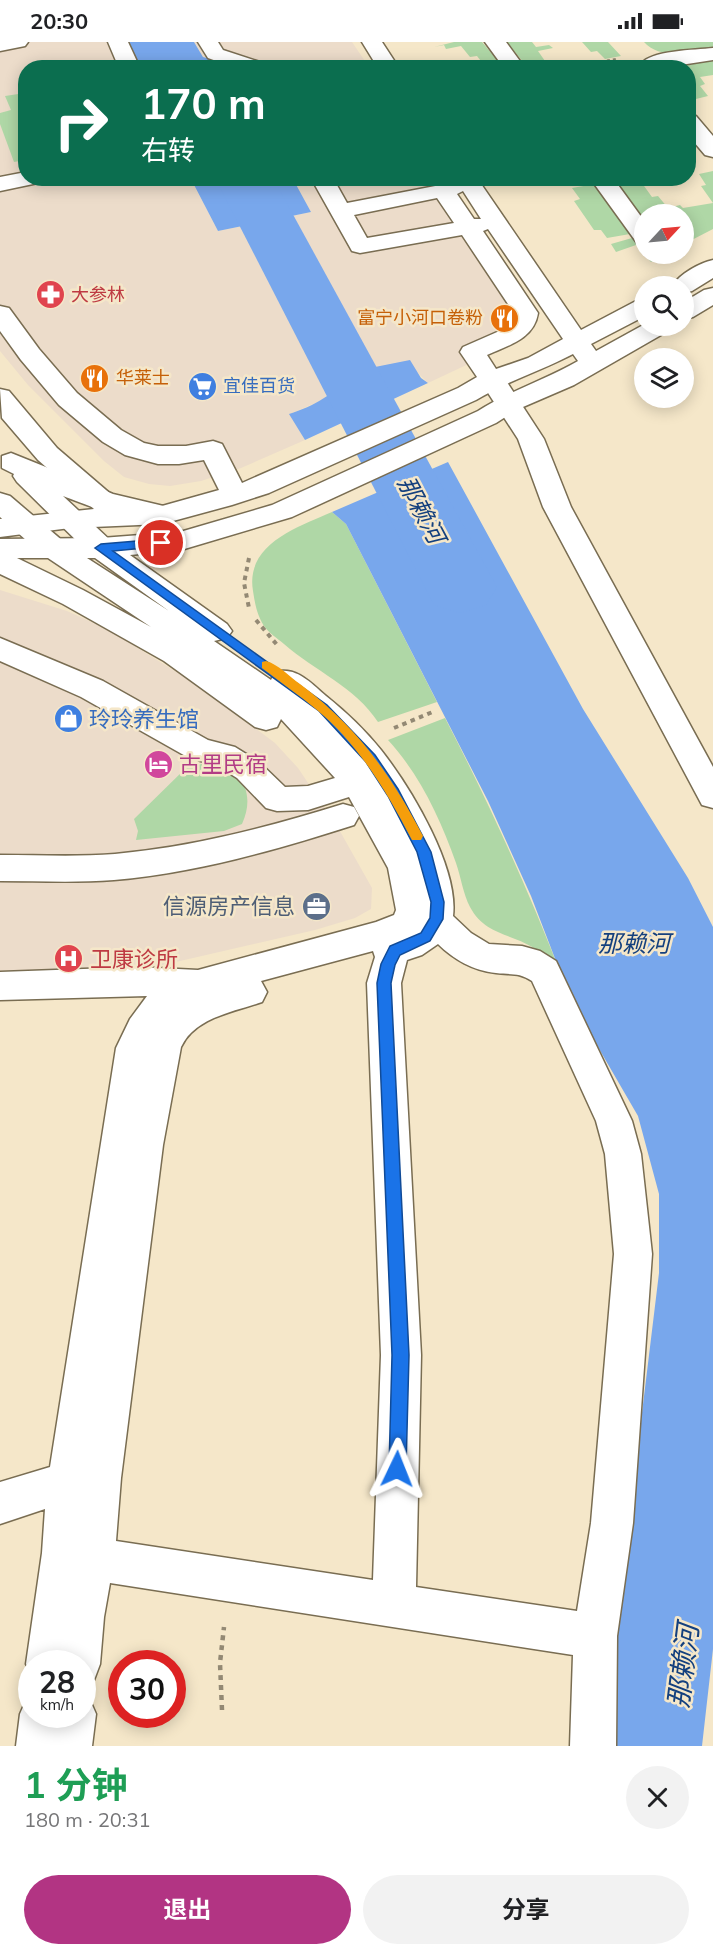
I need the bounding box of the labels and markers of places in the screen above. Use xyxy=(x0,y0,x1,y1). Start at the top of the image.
pharmacy icon: 大参林 xyxy=(34,279,66,311)
place label: 大参林 xyxy=(71,283,125,306)
restaurant icon: 富宁小河口卷粉 xyxy=(488,302,520,334)
place label: 富宁小河口卷粉 xyxy=(357,306,483,329)
restaurant icon: 华莱士 xyxy=(79,362,111,394)
place label: 华莱士 xyxy=(116,366,170,389)
supermarket icon: 宜佳百货 xyxy=(186,370,218,402)
place label: 宜佳百货 xyxy=(223,374,295,397)
pin xyxy=(135,517,186,568)
shop icon: 玲玲养生馆 xyxy=(52,703,84,735)
place label: 玲玲养生馆 xyxy=(89,705,199,733)
hotel icon: 古里民宿 xyxy=(142,748,174,780)
place label: 古里民宿 xyxy=(179,750,267,778)
office icon: 信源房产信息 xyxy=(300,890,332,922)
place label: 信源房产信息 xyxy=(163,892,295,920)
hospital icon: 卫康诊所 xyxy=(53,943,85,975)
place label: 卫康诊所 xyxy=(90,945,178,973)

